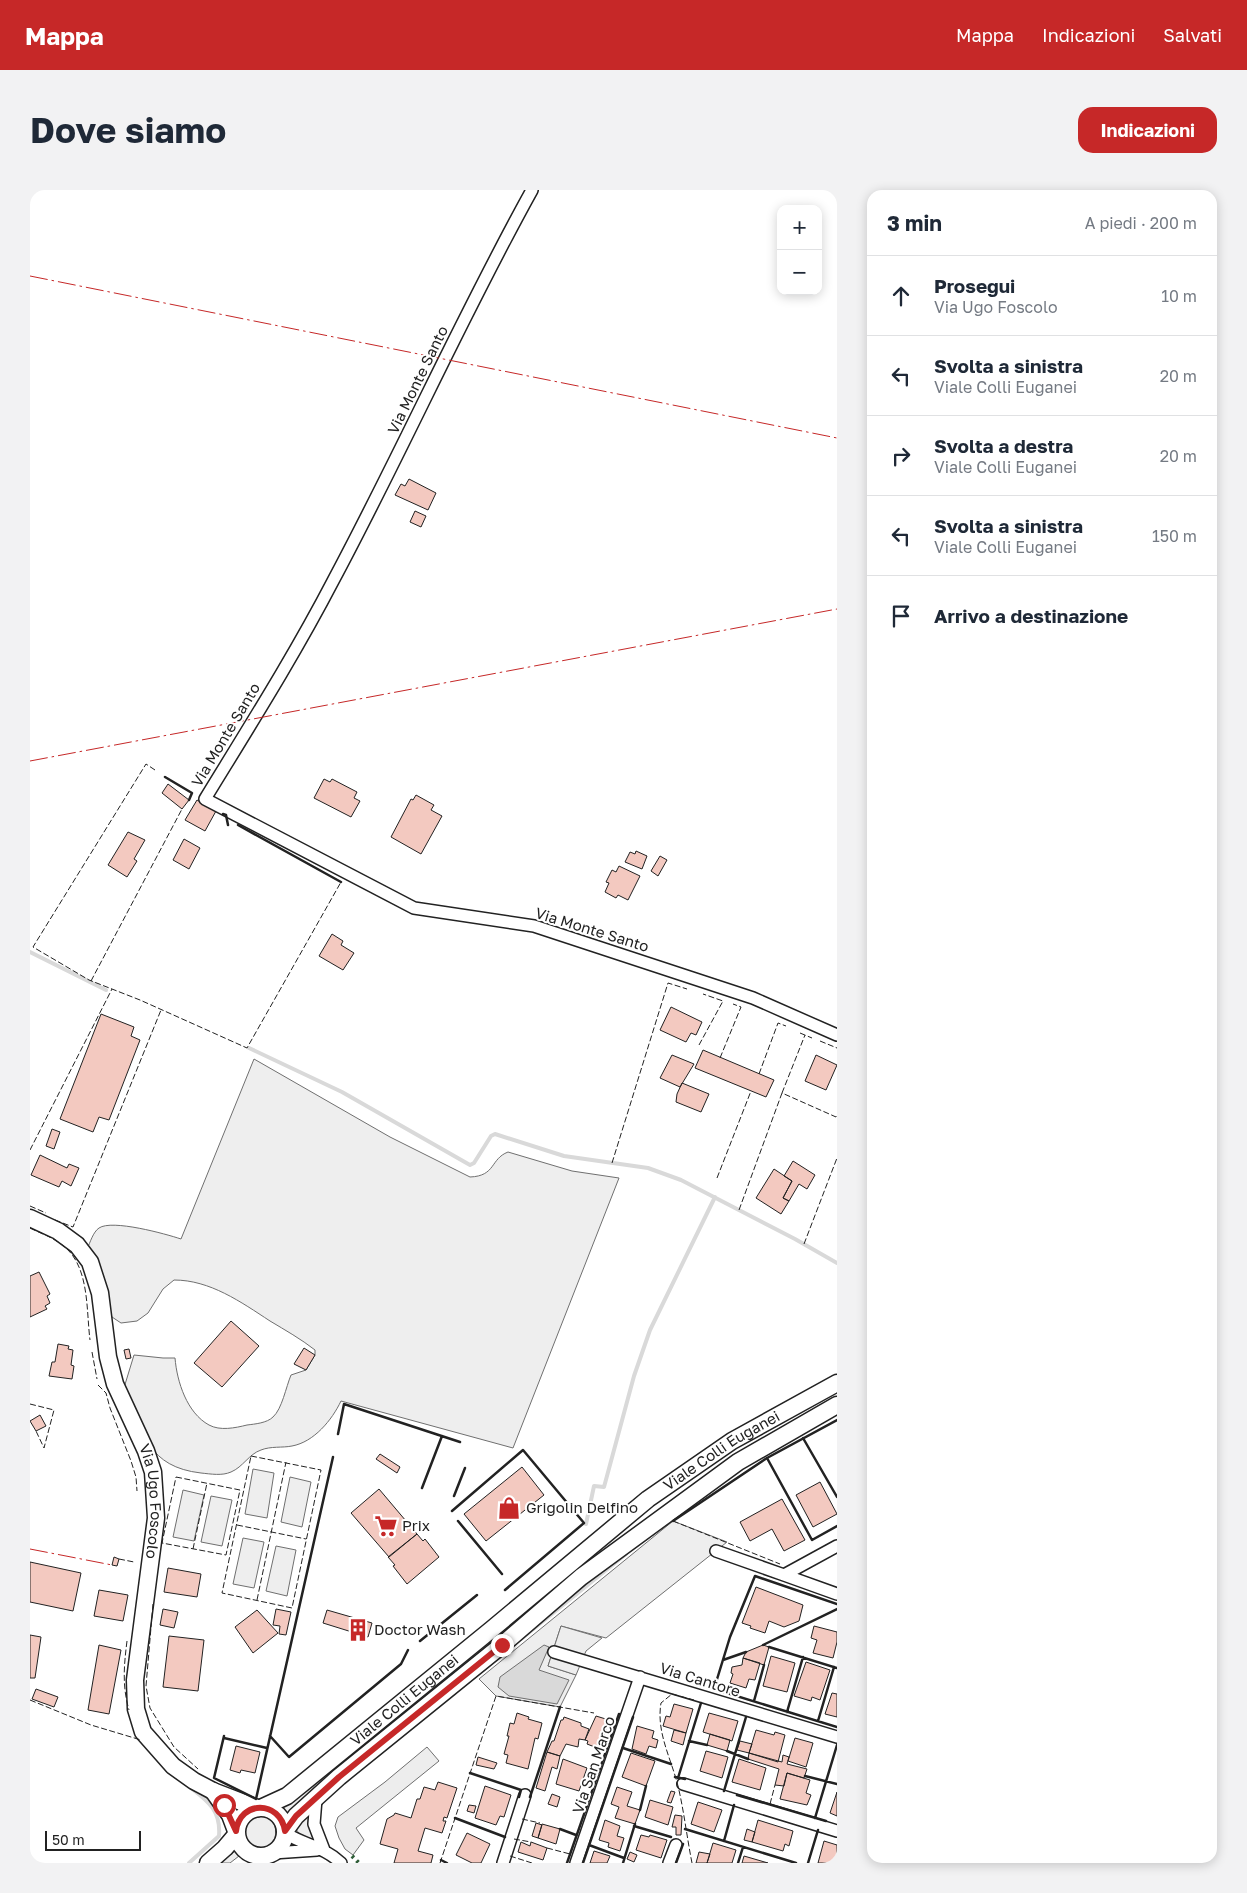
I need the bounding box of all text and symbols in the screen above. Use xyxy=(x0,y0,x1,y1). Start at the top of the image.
text: Mappa xyxy=(25,21,104,50)
text: Mappa xyxy=(956,24,1014,46)
text: Indicazioni xyxy=(1042,24,1135,46)
text: Salvati xyxy=(1163,24,1222,46)
button: Indicazioni xyxy=(1078,107,1217,153)
text: Dove siamo xyxy=(30,109,226,151)
map controls xyxy=(777,205,822,295)
button: + xyxy=(777,205,822,250)
text: 3 min xyxy=(887,210,942,236)
text: A piedi · 200 m xyxy=(1085,213,1197,233)
button: − xyxy=(777,250,822,295)
text: Prosegui xyxy=(934,274,1015,297)
icon: ahead xyxy=(887,282,915,310)
text: 10 m xyxy=(1161,286,1197,306)
text: Via Ugo Foscolo xyxy=(934,297,1058,317)
street label: Via Monte Santo xyxy=(383,323,451,436)
text: Svolta a sinistra xyxy=(934,354,1083,377)
icon: left xyxy=(887,362,915,390)
text: 20 m xyxy=(1160,366,1197,386)
text: Viale Colli Euganei xyxy=(934,377,1077,397)
text: Svolta a destra xyxy=(934,434,1073,457)
icon: right xyxy=(887,442,915,470)
text: 20 m xyxy=(1160,446,1197,466)
text: Viale Colli Euganei xyxy=(934,457,1077,477)
text: Svolta a sinistra xyxy=(934,514,1083,537)
icon: left xyxy=(887,522,915,550)
text: 150 m xyxy=(1152,526,1197,546)
text: Viale Colli Euganei xyxy=(934,537,1077,557)
icon: arrive xyxy=(887,602,915,630)
text: Arrivo a destinazione xyxy=(934,604,1128,627)
street label: Via Monte Santo xyxy=(187,679,263,790)
street label: Via Monte Santo xyxy=(533,903,651,955)
street label: Viale Colli Euganei xyxy=(660,1407,782,1494)
street label: Via Ugo Foscolo xyxy=(136,1441,166,1560)
shop icon: Grigolin Delfino xyxy=(496,1495,522,1521)
place label: Grigolin Delfino xyxy=(526,1498,638,1516)
supermarket icon: Prix xyxy=(373,1513,399,1539)
place label: Prix xyxy=(402,1516,430,1534)
building icon: Doctor Wash xyxy=(345,1617,371,1643)
place label: Doctor Wash xyxy=(374,1620,466,1638)
route end xyxy=(491,1634,514,1657)
street label: Viale Colli Euganei xyxy=(346,1650,462,1749)
street label: Via Cantore xyxy=(658,1658,743,1700)
street label: Via San Marco xyxy=(568,1714,618,1816)
route start xyxy=(213,1794,236,1817)
scale bar xyxy=(45,1828,141,1851)
text: 50 m xyxy=(52,1831,85,1848)

